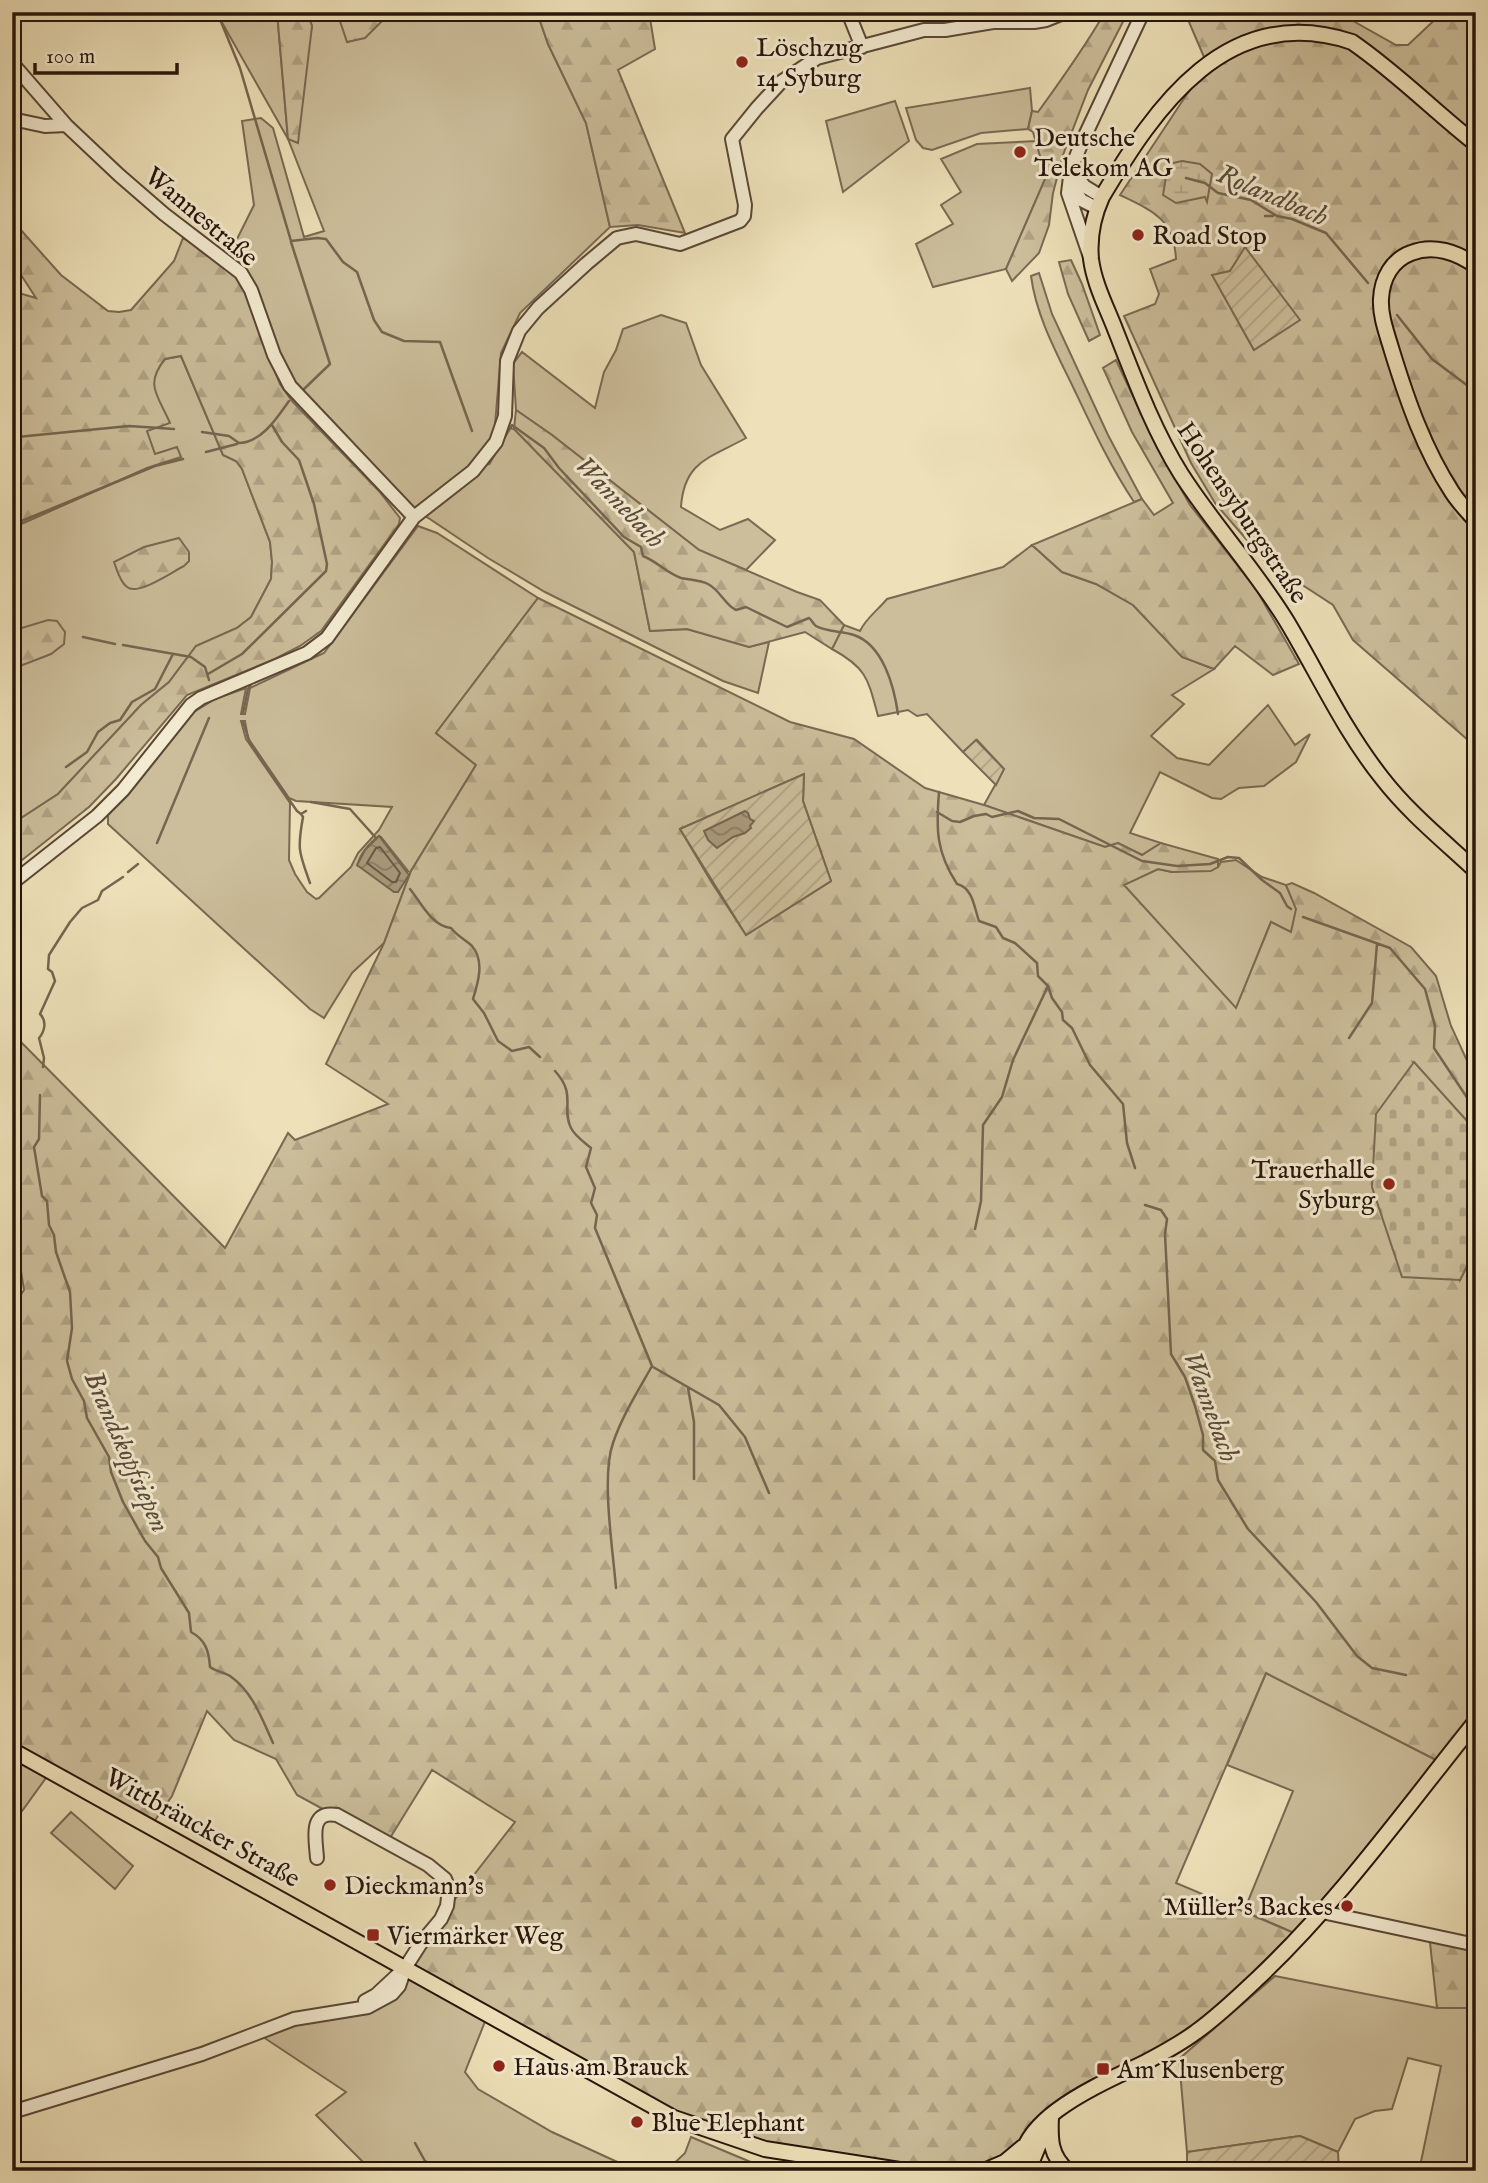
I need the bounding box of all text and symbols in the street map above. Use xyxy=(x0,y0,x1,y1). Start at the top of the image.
scale bar xyxy=(35,32,177,76)
place label: Löschzug 14 Syburg xyxy=(756,32,863,95)
text: 100 m xyxy=(46,44,95,71)
marker: Löschzug 14 Syburg xyxy=(734,54,750,70)
place label: Deutsche Telekom AG xyxy=(1034,122,1173,185)
marker: Deutsche Telekom AG xyxy=(1012,144,1028,160)
water label: Rolandbach xyxy=(1211,157,1333,235)
street label: Wannestraße xyxy=(137,160,265,274)
place label: Road Stop xyxy=(1152,220,1267,253)
marker: Road Stop xyxy=(1130,227,1146,243)
street label: Hohensyburgstraße xyxy=(1169,416,1315,610)
water label: Wannebach xyxy=(567,449,672,557)
place label: Trauerhalle Syburg xyxy=(1251,1154,1376,1217)
marker: Trauerhalle Syburg xyxy=(1381,1176,1397,1192)
water label: Wannebach xyxy=(1173,1347,1246,1467)
water label: Brandskopfsiepen xyxy=(75,1366,177,1538)
street label: Wittbräucker Straße xyxy=(99,1761,306,1896)
place label: Dieckmann's xyxy=(344,1870,484,1903)
marker: Dieckmann's xyxy=(322,1877,338,1893)
place label: Müller's Backes xyxy=(1164,1891,1333,1924)
marker: Müller's Backes xyxy=(1339,1898,1355,1914)
place label: Viermärker Weg xyxy=(386,1920,564,1953)
marker: Viermärker Weg xyxy=(365,1927,381,1943)
place label: Haus am Brauck xyxy=(513,2051,689,2084)
place label: Am Klusenberg xyxy=(1116,2054,1285,2087)
marker: Haus am Brauck xyxy=(491,2058,507,2074)
marker: Am Klusenberg xyxy=(1095,2061,1111,2077)
place label: Blue Elephant xyxy=(651,2107,805,2140)
marker: Blue Elephant xyxy=(629,2114,645,2130)

